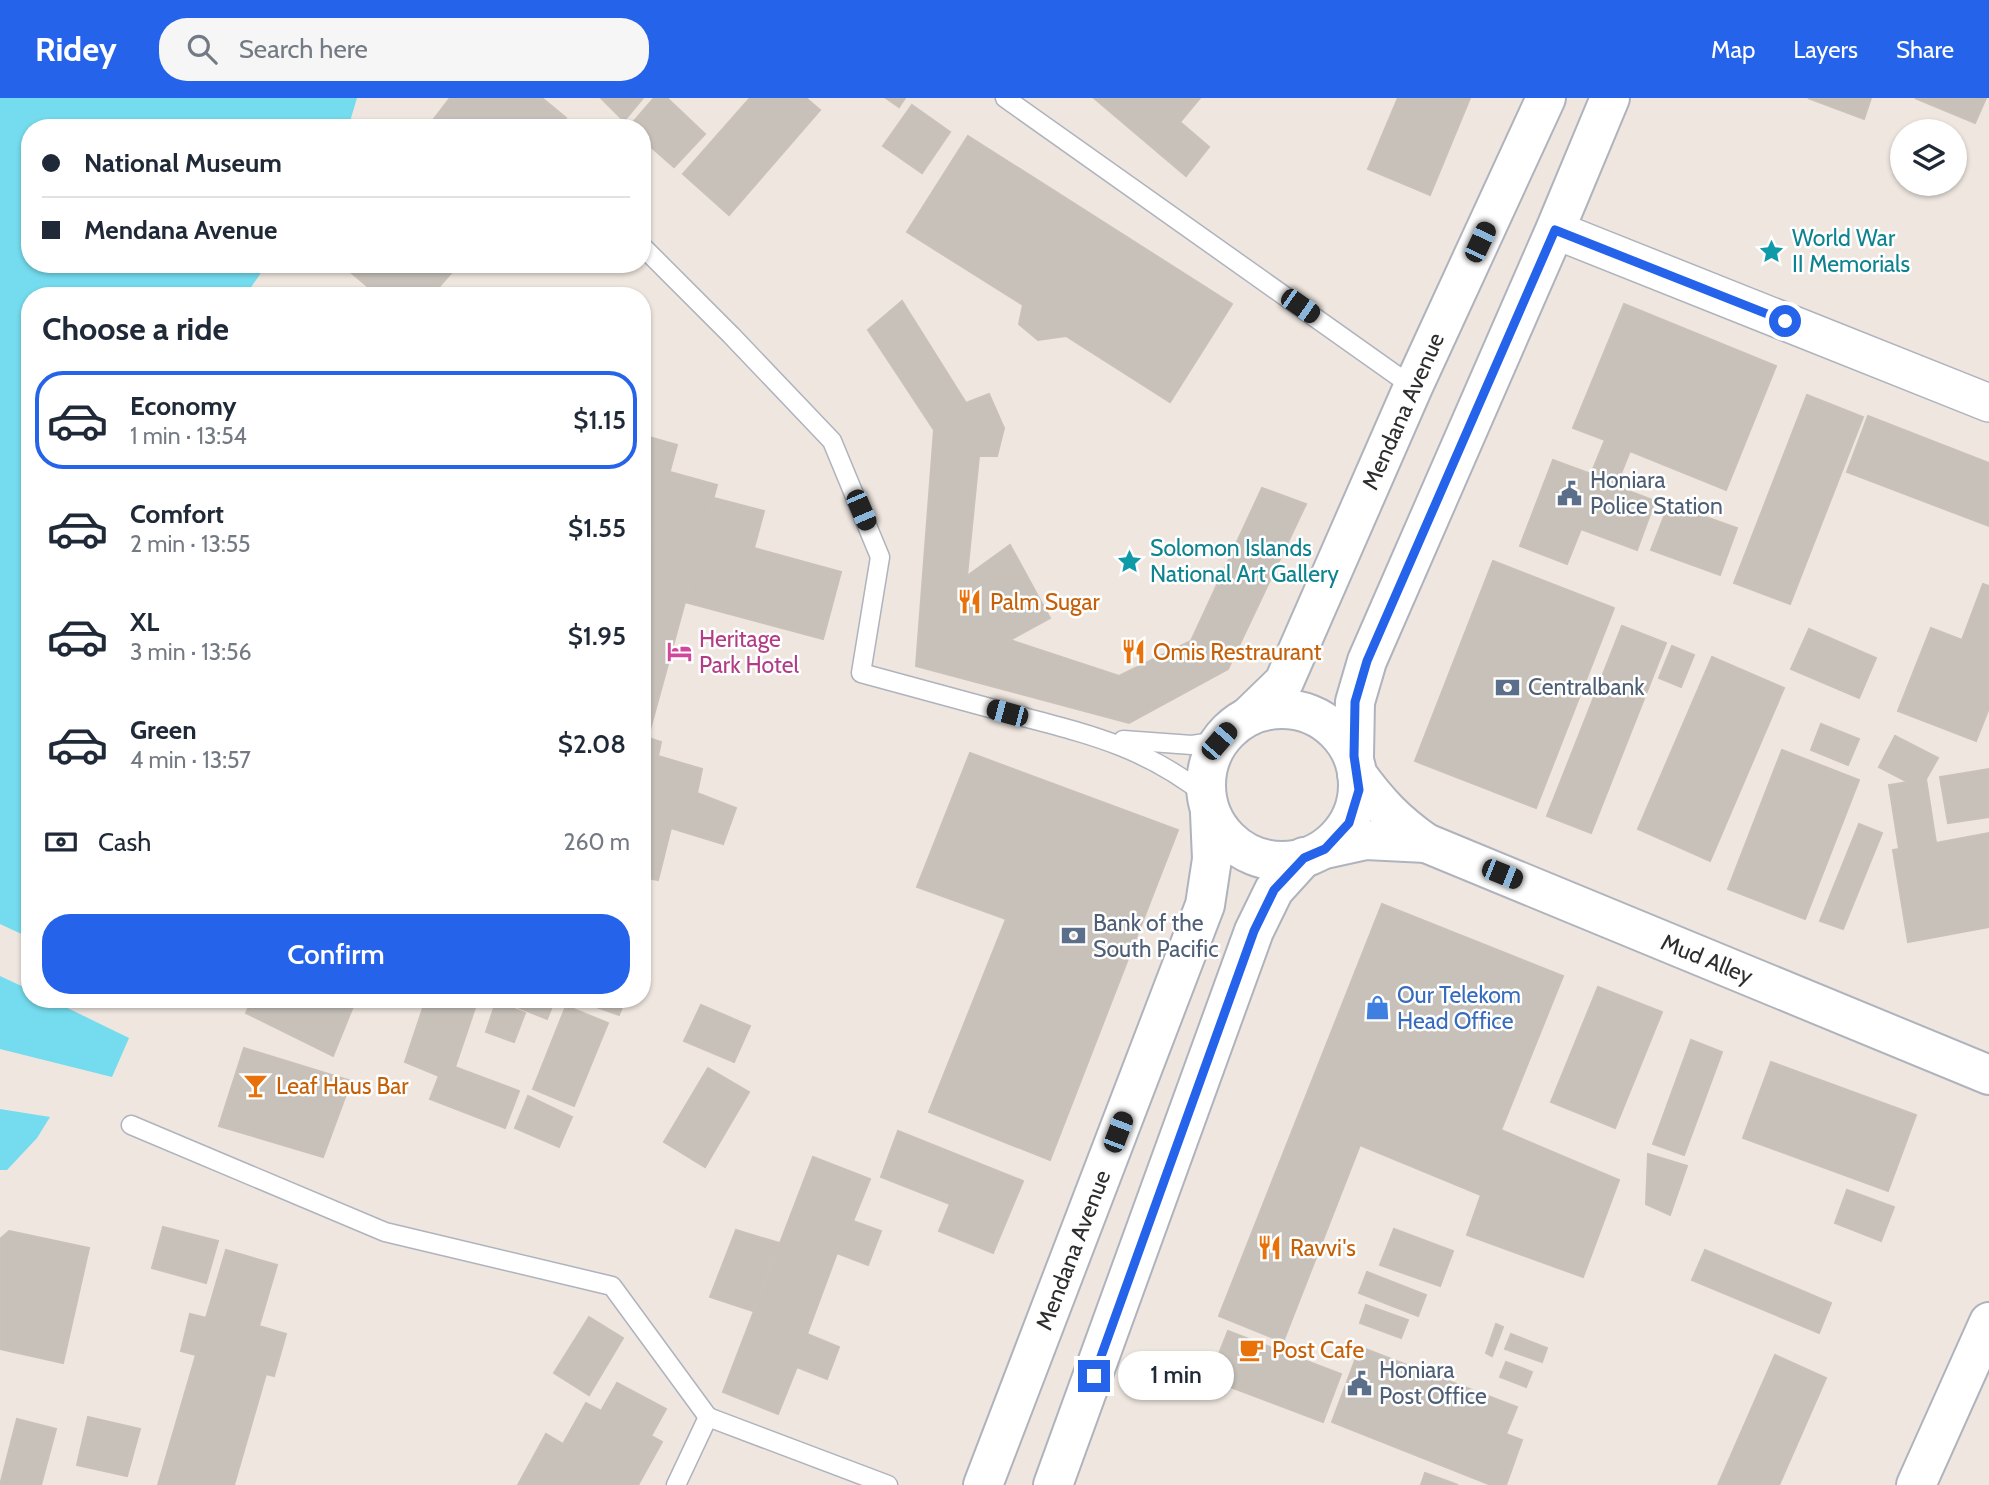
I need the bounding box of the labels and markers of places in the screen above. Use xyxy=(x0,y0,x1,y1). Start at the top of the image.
place label: World War II Memorials xyxy=(1792,224,1910,278)
place icon: World War II Memorials xyxy=(1758,237,1786,265)
place label: Honiara Police Station xyxy=(1590,466,1723,520)
public building icon: Honiara Police Station xyxy=(1556,479,1584,507)
place label: Solomon Islands National Art Gallery xyxy=(1150,534,1339,588)
place icon: Solomon Islands National Art Gallery xyxy=(1116,547,1144,575)
restaurant icon: Palm Sugar xyxy=(956,588,984,616)
place label: Palm Sugar xyxy=(990,588,1100,616)
place label: Heritage Park Hotel xyxy=(699,625,799,679)
hotel icon: Heritage Park Hotel xyxy=(665,638,693,666)
restaurant icon: Omis Restraurant xyxy=(1119,638,1147,666)
place label: Omis Restraurant xyxy=(1153,638,1322,666)
bank icon: Centralbank xyxy=(1494,673,1522,701)
place label: Centralbank xyxy=(1528,673,1645,701)
place label: Bank of the South Pacific xyxy=(1093,909,1219,963)
bank icon: Bank of the South Pacific xyxy=(1059,922,1087,950)
place label: Our Telekom Head Office xyxy=(1397,981,1521,1035)
shop icon: Our Telekom Head Office xyxy=(1363,994,1391,1022)
bar icon: Leaf Haus Bar xyxy=(242,1072,270,1100)
place label: Leaf Haus Bar xyxy=(276,1072,409,1100)
restaurant icon: Ravvi's xyxy=(1256,1234,1284,1262)
place label: Ravvi's xyxy=(1290,1234,1356,1262)
cafe icon: Post Cafe xyxy=(1238,1336,1266,1364)
place label: Post Cafe xyxy=(1272,1336,1364,1364)
place label: Honiara Post Office xyxy=(1379,1356,1487,1410)
public building icon: Honiara Post Office xyxy=(1345,1369,1373,1397)

